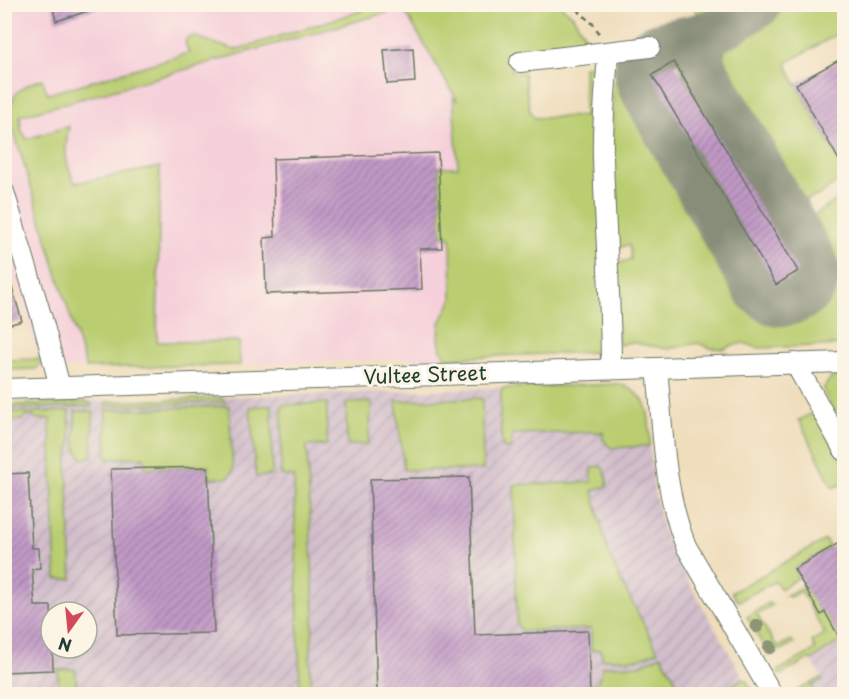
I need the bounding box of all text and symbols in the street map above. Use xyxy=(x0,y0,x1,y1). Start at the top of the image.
street label: Vultee Street xyxy=(363,357,487,391)
north arrow xyxy=(39,600,99,660)
text: N xyxy=(56,632,74,659)

